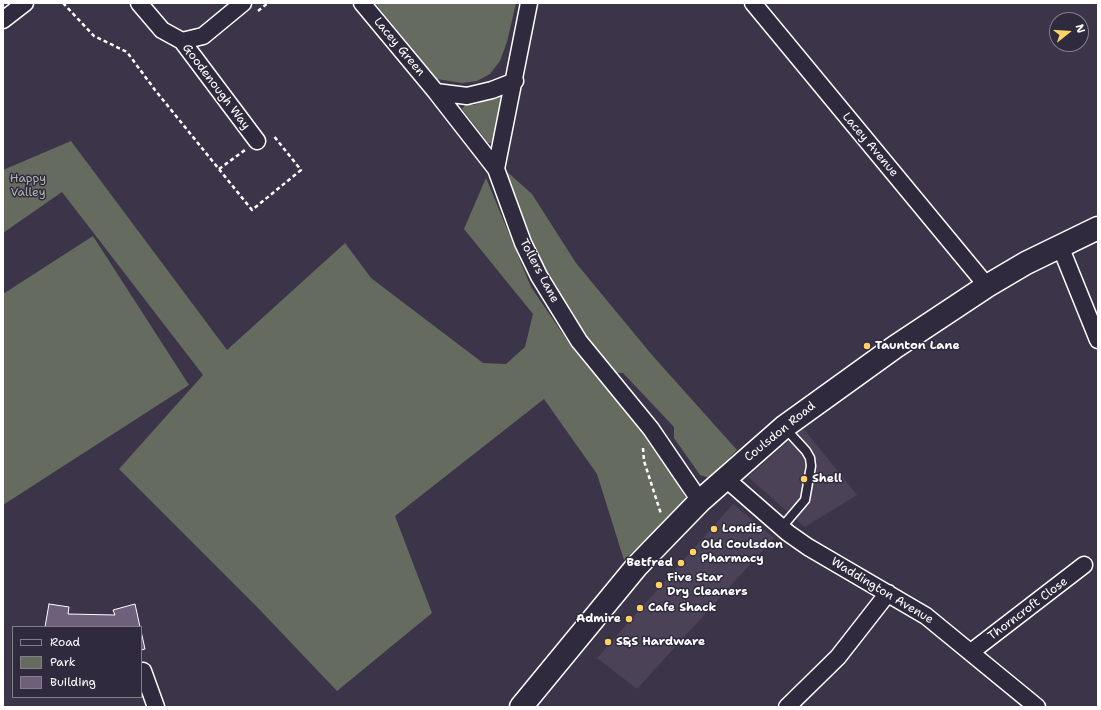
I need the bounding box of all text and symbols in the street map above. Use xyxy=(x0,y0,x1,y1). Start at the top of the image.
north arrow xyxy=(1049,12,1089,52)
street label: Lacey Green xyxy=(370,15,428,79)
text: N xyxy=(1072,22,1088,35)
street label: Goodenough Way xyxy=(179,41,253,133)
street label: Lacey Avenue xyxy=(839,110,901,180)
park label: Happy Valley xyxy=(10,172,46,200)
street label: Tollers Lane xyxy=(516,237,562,305)
place label: Taunton Lane xyxy=(875,339,960,353)
marker: Taunton Lane xyxy=(862,341,872,351)
street label: Coulsdon Road xyxy=(742,399,818,465)
place label: Shell xyxy=(812,472,842,486)
marker: Shell xyxy=(799,474,809,484)
place label: Londis xyxy=(722,522,762,536)
marker: Londis xyxy=(709,524,719,534)
place label: Old Coulsdon Pharmacy xyxy=(701,538,783,566)
marker: Old Coulsdon Pharmacy xyxy=(688,547,698,557)
street label: Waddington Avenue xyxy=(828,555,936,627)
place label: Betfred xyxy=(627,556,673,570)
marker: Betfred xyxy=(676,558,686,568)
place label: Five Star Dry Cleaners xyxy=(667,571,747,599)
street label: Thorncroft Close xyxy=(985,574,1071,644)
marker: Five Star Dry Cleaners xyxy=(654,580,664,590)
place label: Cafe Shack xyxy=(648,601,716,615)
marker: Cafe Shack xyxy=(635,603,645,613)
place label: Admire xyxy=(576,612,621,626)
marker: Admire xyxy=(624,614,634,624)
legend xyxy=(12,626,142,698)
text: Road xyxy=(50,634,80,650)
place label: S&S Hardware xyxy=(616,635,705,649)
marker: S&S Hardware xyxy=(603,637,613,647)
text: Park xyxy=(50,654,76,670)
text: Building xyxy=(50,674,96,690)

